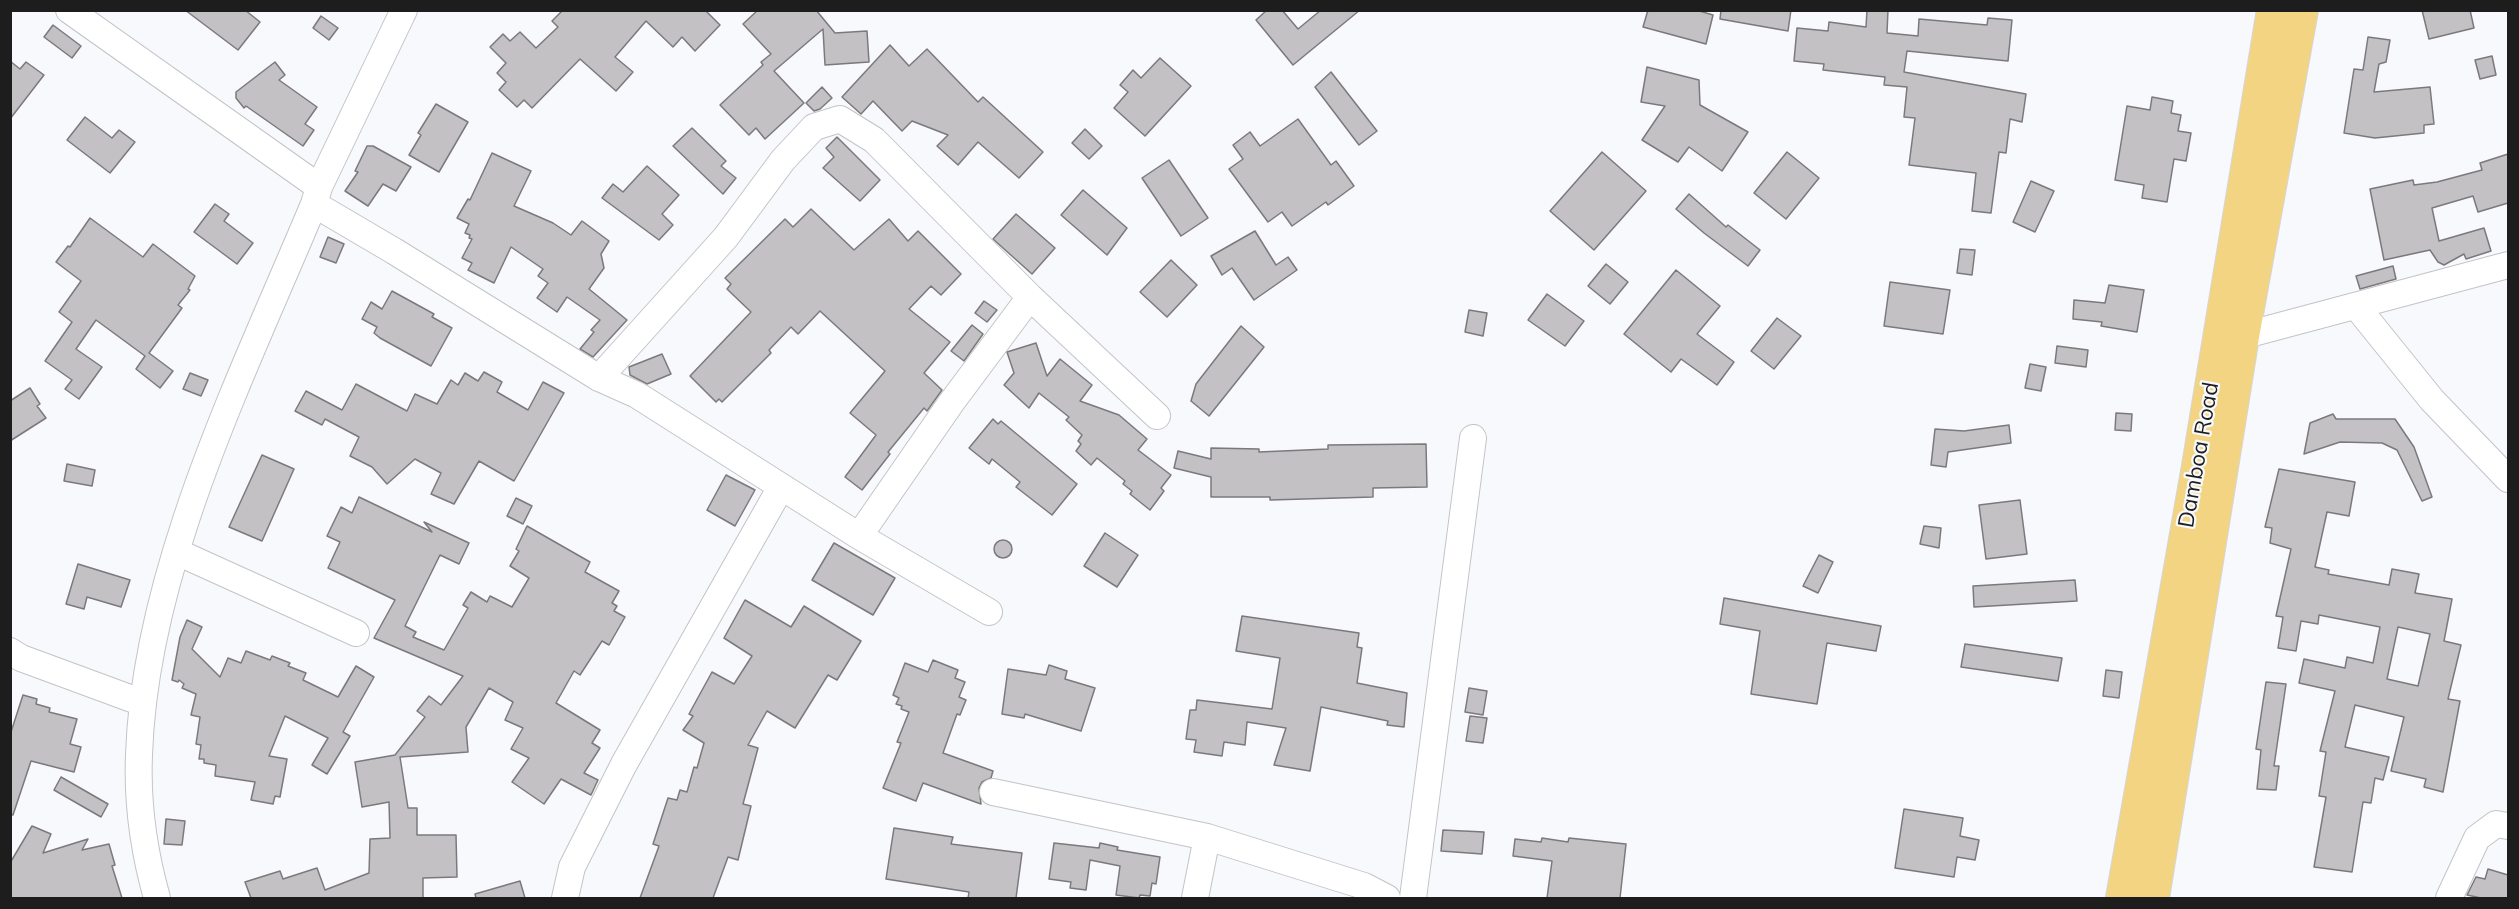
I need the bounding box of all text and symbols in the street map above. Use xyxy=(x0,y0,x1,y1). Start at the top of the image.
street label: Damboa Road xyxy=(2173,380,2225,530)

